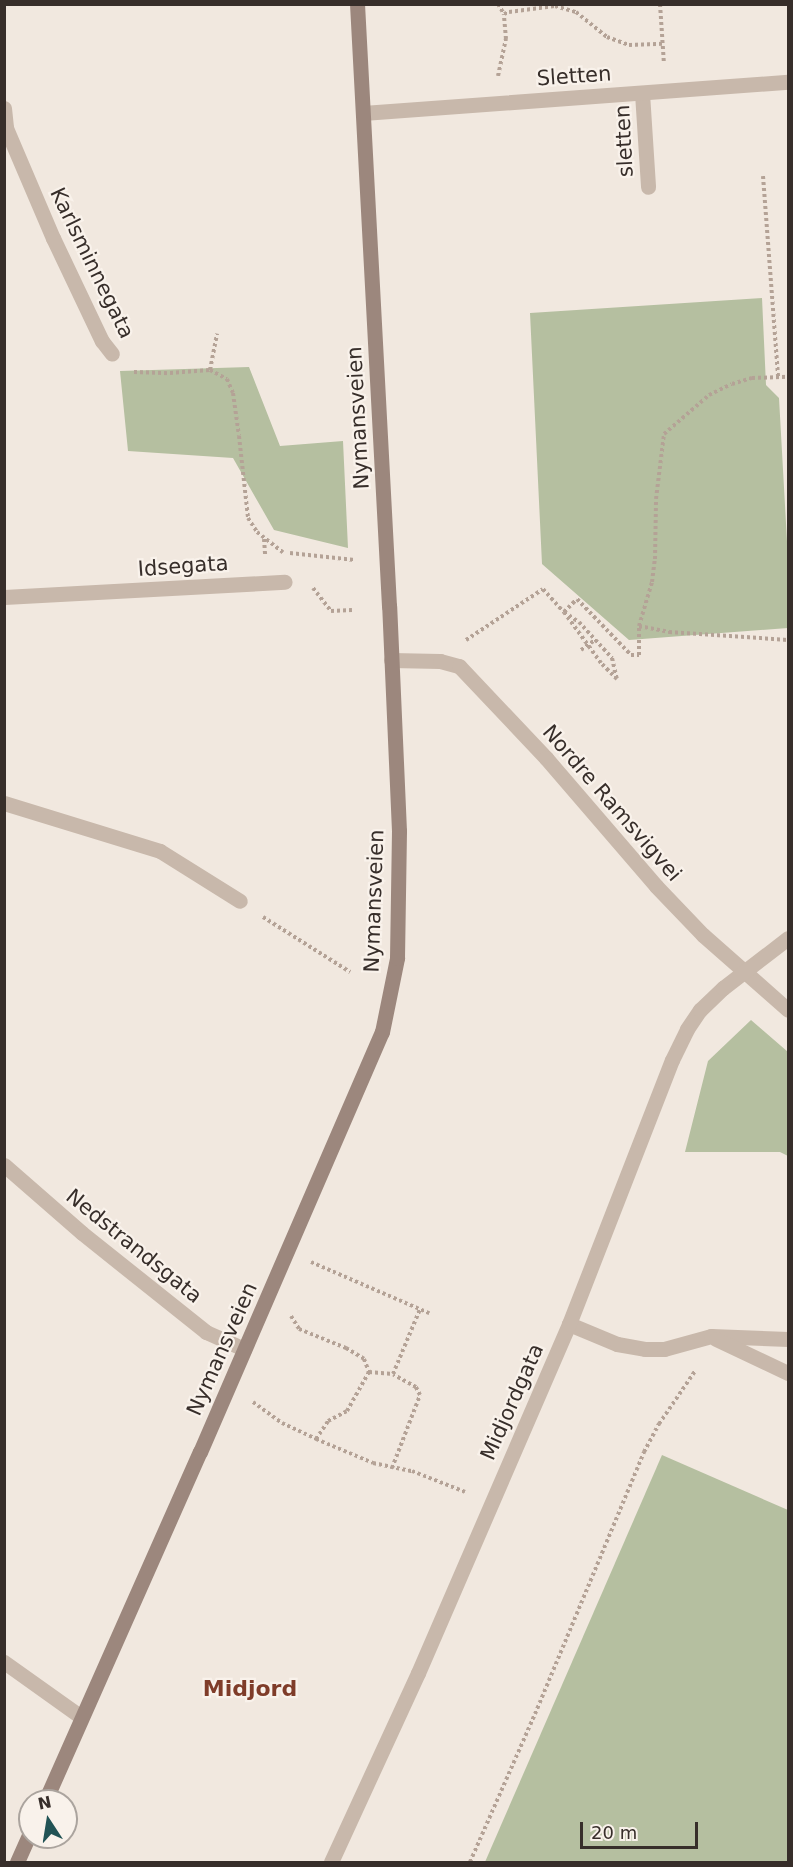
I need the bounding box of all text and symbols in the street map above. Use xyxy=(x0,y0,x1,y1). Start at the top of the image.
street label: Sletten xyxy=(536,61,612,91)
street label: sletten xyxy=(610,104,638,178)
street label: Karlsminnegata xyxy=(45,183,139,343)
street label: Nymansveien xyxy=(342,346,374,490)
street label: Idsegata xyxy=(137,550,229,582)
street label: Nordre Ramsvigvei xyxy=(537,720,687,886)
street label: Nymansveien xyxy=(359,829,389,973)
street label: Nedstrandsgata xyxy=(61,1183,207,1309)
street label: Nymansveien xyxy=(181,1278,263,1420)
street label: Midjordgata xyxy=(475,1340,549,1464)
district label: Midjord xyxy=(203,1676,297,1702)
north arrow xyxy=(18,1789,78,1849)
text: N xyxy=(36,1792,53,1814)
scale bar xyxy=(583,1810,702,1848)
text: 20 m xyxy=(591,1822,637,1843)

